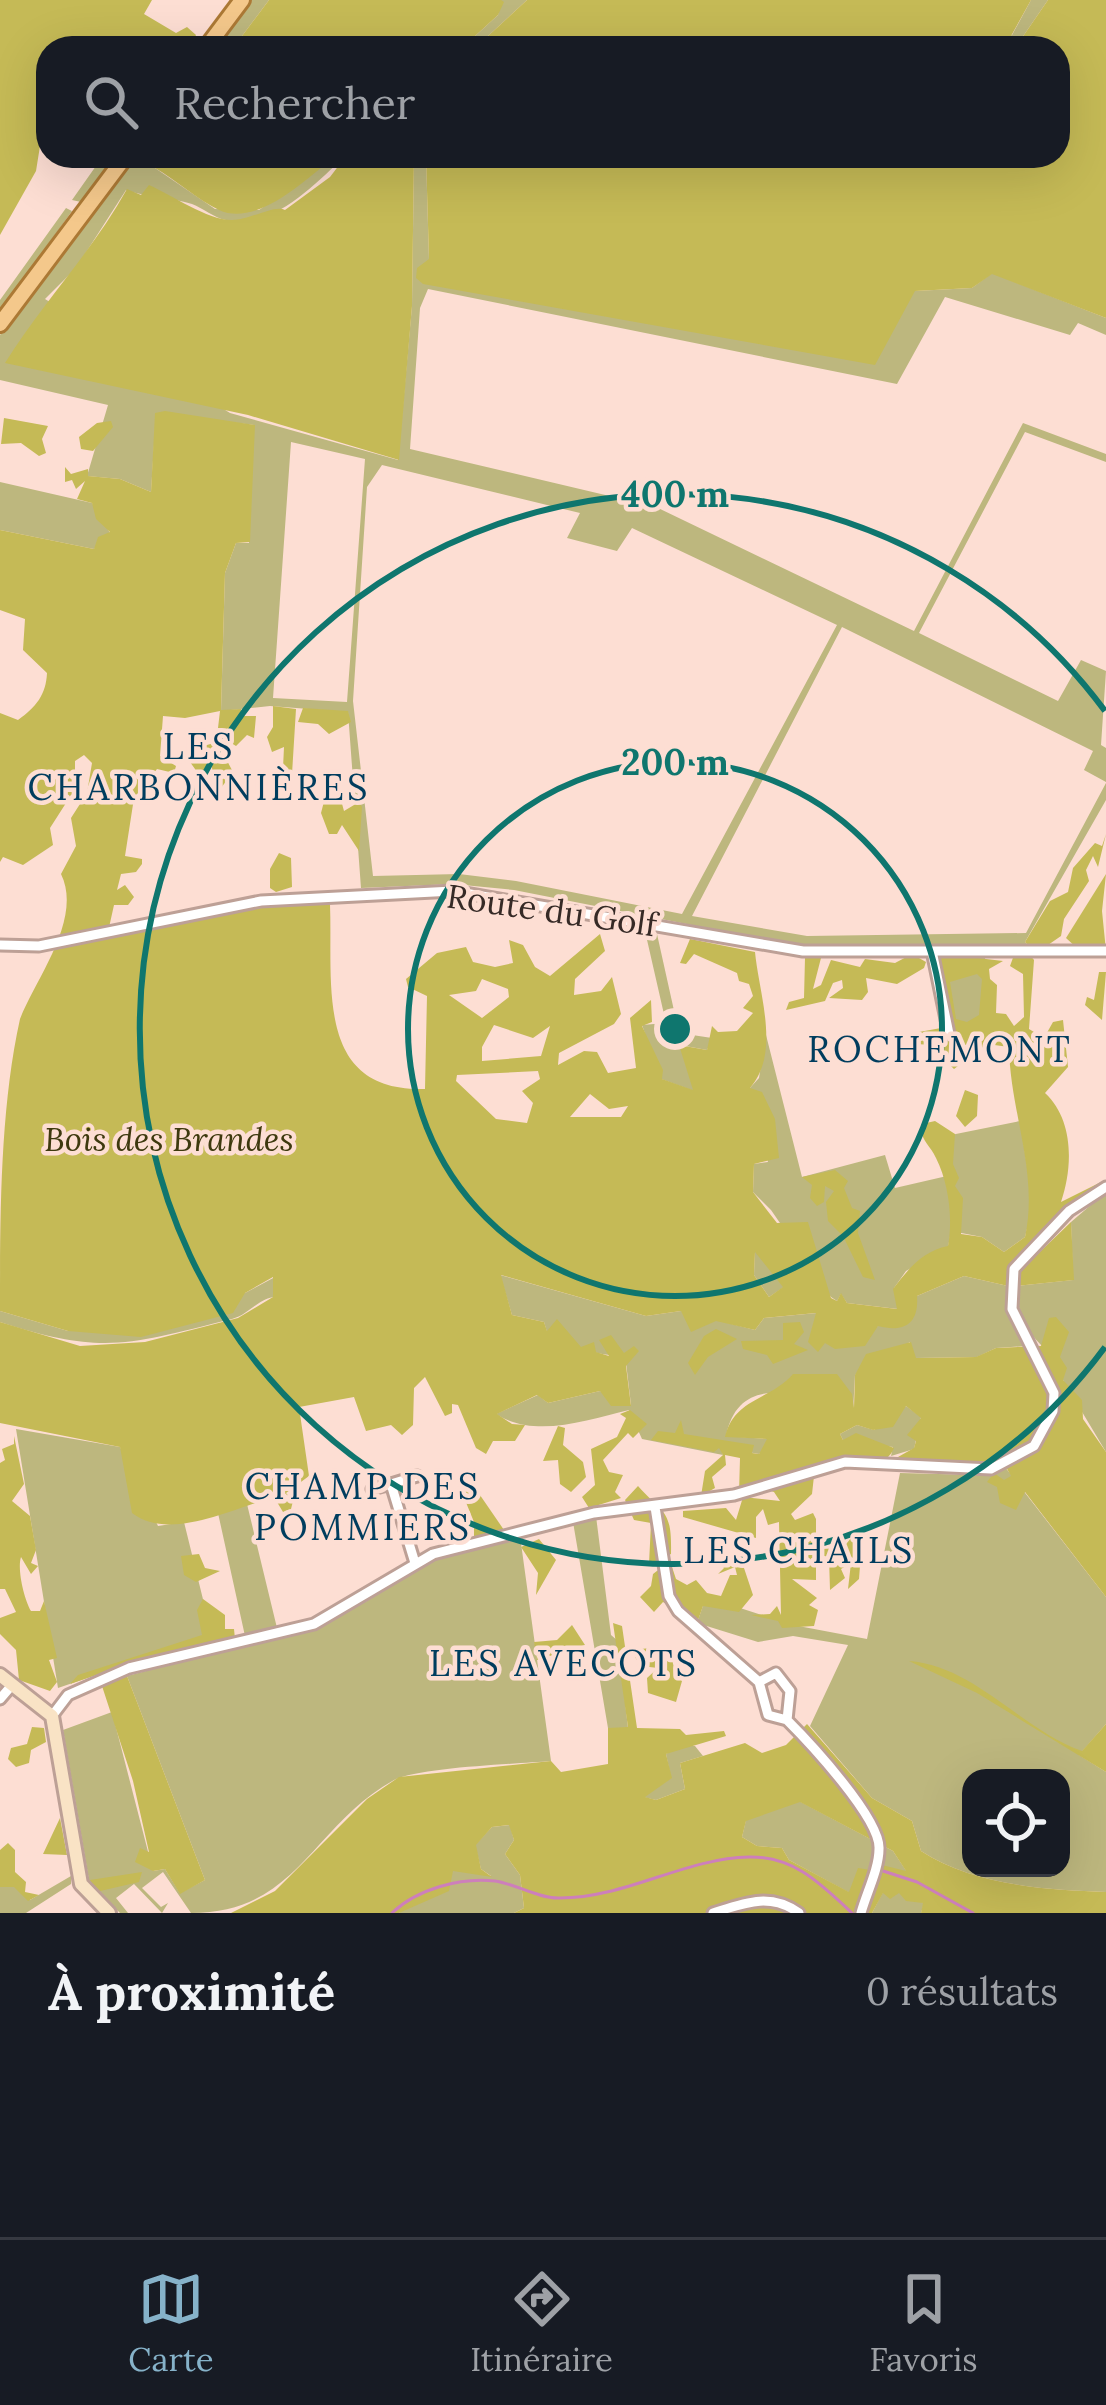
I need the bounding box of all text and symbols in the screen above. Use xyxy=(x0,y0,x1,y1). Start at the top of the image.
search box xyxy=(36,36,1070,168)
icon: search xyxy=(78,69,144,135)
text: Rechercher xyxy=(174,74,415,131)
text: 400 m xyxy=(621,471,729,517)
district label: LES CHARBONNIÈRES xyxy=(28,723,370,810)
text: 200 m xyxy=(621,739,729,785)
street label: Route du Golf xyxy=(444,874,661,946)
centre of rings xyxy=(654,1008,696,1050)
district label: ROCHEMONT xyxy=(807,1026,1073,1072)
park label: Bois des Brandes xyxy=(44,1118,294,1160)
district label: CHAMP DES POMMIERS xyxy=(245,1463,481,1550)
district label: LES CHAILS xyxy=(683,1527,915,1573)
district label: LES AVECOTS xyxy=(429,1640,699,1686)
map controls xyxy=(962,1769,1070,1877)
button: locate xyxy=(962,1769,1070,1877)
text: À proximité xyxy=(48,1959,335,2024)
text: 0 résultats xyxy=(866,1966,1058,2016)
tab: Carte xyxy=(128,2266,214,2380)
tab: Itinéraire xyxy=(470,2266,613,2380)
tab: Favoris xyxy=(870,2266,978,2380)

